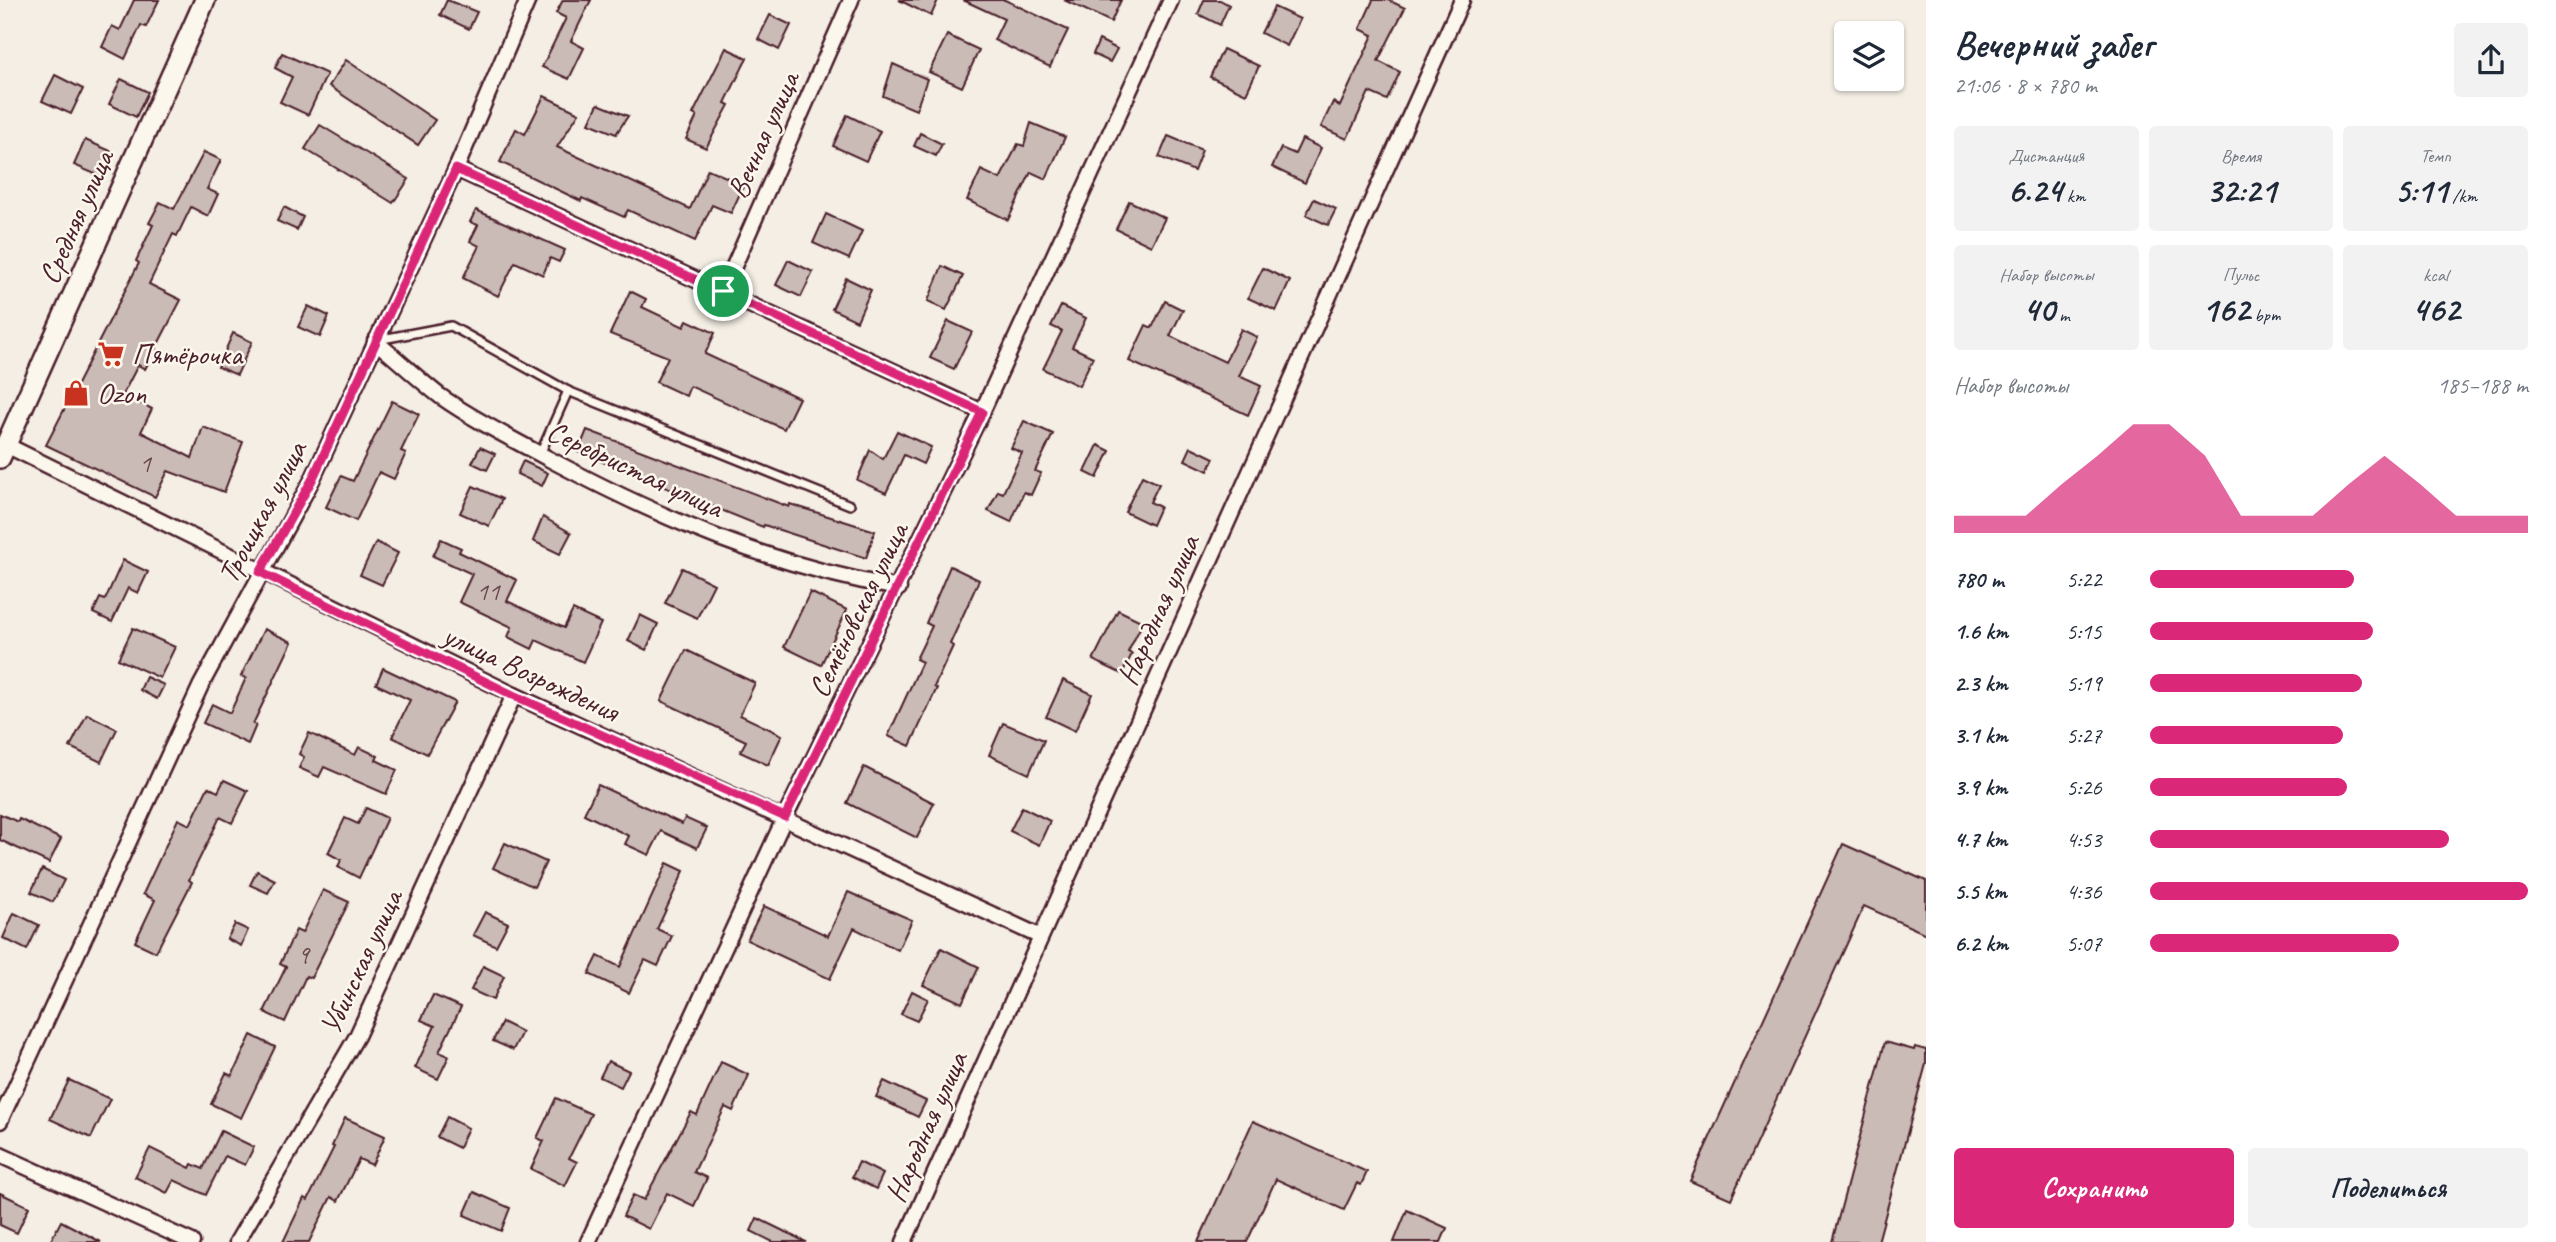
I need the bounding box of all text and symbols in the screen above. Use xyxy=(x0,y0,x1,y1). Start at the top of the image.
map controls xyxy=(1834,21,1904,91)
button: layers xyxy=(1834,21,1904,91)
text: Вечерний забег xyxy=(1954,21,2153,68)
button: share xyxy=(2454,23,2528,97)
street label: Вечная улица xyxy=(718,63,809,204)
text: 21:06 · 8 × 780 m xyxy=(1954,71,2097,100)
street label: Средняя улица xyxy=(30,142,123,290)
text: Дистанция xyxy=(2008,144,2084,168)
text: Время xyxy=(2221,144,2261,168)
text: Темп xyxy=(2420,144,2451,168)
text: 6.24 xyxy=(2007,168,2062,213)
text: 32:21 xyxy=(2206,168,2276,213)
text: 5:11 xyxy=(2394,168,2448,213)
text: km xyxy=(2062,184,2085,208)
text: /km xyxy=(2448,184,2477,208)
pin xyxy=(693,261,753,321)
text: Набор высоты xyxy=(1999,263,2093,287)
text: Пульс xyxy=(2223,263,2259,287)
text: kcal xyxy=(2423,263,2448,287)
icon: arrive xyxy=(704,272,742,310)
text: 40 xyxy=(2023,287,2054,332)
text: 162 xyxy=(2202,287,2250,332)
text: 462 xyxy=(2412,287,2460,332)
text: m xyxy=(2054,303,2070,327)
text: bpm xyxy=(2250,303,2280,327)
place label: Пятёрочка xyxy=(132,335,244,373)
supermarket icon: Пятёрочка xyxy=(96,339,126,369)
text: Набор высоты xyxy=(1954,371,2068,400)
text: 185–188 m xyxy=(2437,371,2528,400)
place label: Ozon xyxy=(97,374,147,412)
shop icon: Ozon xyxy=(61,378,91,408)
street label: Серебристая улица xyxy=(541,412,731,527)
street label: Троицкая улица xyxy=(209,433,316,589)
house number: 1 xyxy=(139,447,152,480)
street label: Семёновская улица xyxy=(799,514,918,704)
street label: Народная улица xyxy=(1108,527,1209,691)
text: 780 m xyxy=(1954,565,2004,594)
text: 5:22 xyxy=(2066,565,2102,594)
house number: 11 xyxy=(476,575,501,608)
street label: улица Возрождения xyxy=(435,615,627,731)
text: 1.6 km xyxy=(1954,617,2008,646)
text: 5:15 xyxy=(2066,617,2102,646)
text: 2.3 km xyxy=(1954,669,2008,698)
text: 5:19 xyxy=(2066,669,2102,698)
text: 3.1 km xyxy=(1954,721,2008,750)
text: 5:27 xyxy=(2066,721,2102,750)
text: 3.9 km xyxy=(1954,773,2007,802)
text: 5:26 xyxy=(2066,773,2102,802)
text: 4.7 km xyxy=(1954,825,2007,854)
text: 4:53 xyxy=(2066,825,2102,854)
text: 5.5 km xyxy=(1954,877,2007,906)
text: 4:36 xyxy=(2066,877,2102,906)
street label: Убинская улица xyxy=(311,881,412,1040)
text: 6.2 km xyxy=(1954,929,2008,958)
text: 5:07 xyxy=(2066,929,2102,958)
house number: 9 xyxy=(297,938,311,971)
street label: Народная улица xyxy=(876,1044,977,1208)
button: Сохранить xyxy=(1954,1148,2234,1228)
button: Поделиться xyxy=(2248,1148,2528,1228)

